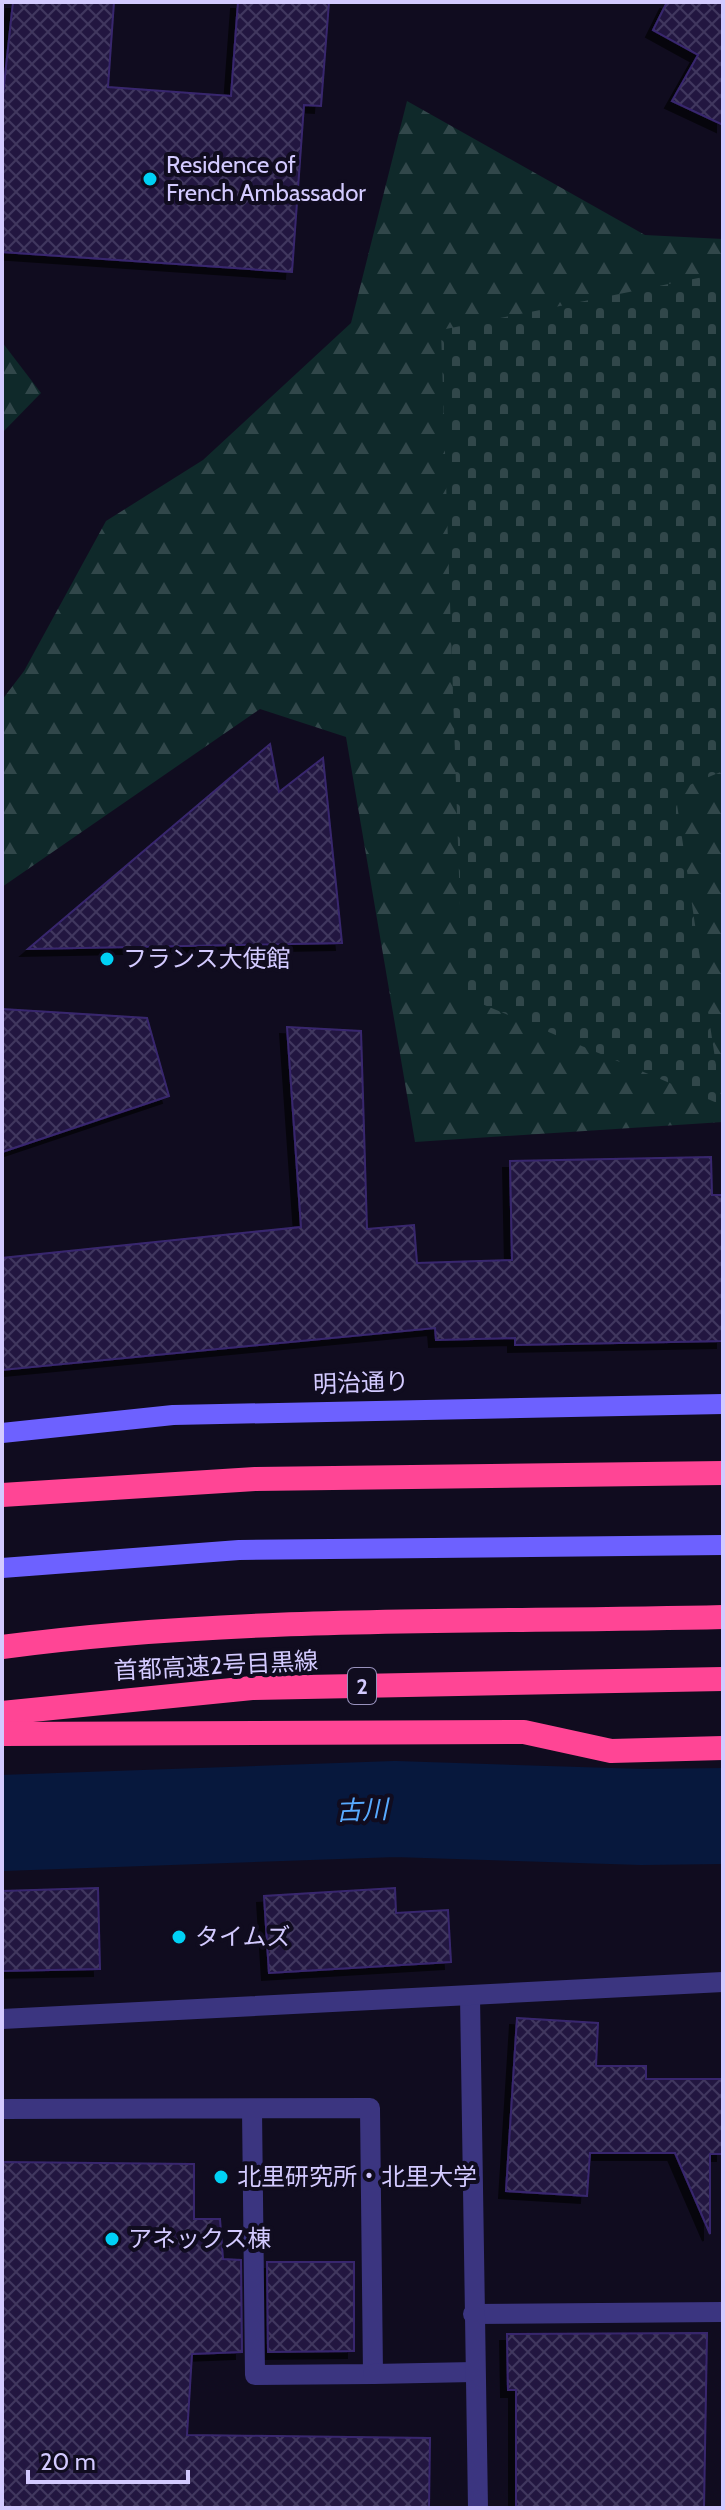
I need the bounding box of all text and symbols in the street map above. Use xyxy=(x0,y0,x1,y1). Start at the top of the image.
place label: Residence of French Ambassador xyxy=(166,150,366,207)
marker: Residence of French Ambassador xyxy=(141,170,159,188)
place label: フランス大使館 xyxy=(123,944,291,973)
marker: フランス大使館 xyxy=(98,950,116,968)
street label: 明治通り xyxy=(313,1366,409,1399)
street label: 首都高速2号目黒線 xyxy=(113,1646,319,1685)
road number: 2 xyxy=(348,1668,376,1704)
water label: 古川 xyxy=(335,1793,392,1827)
place label: タイムズ xyxy=(195,1922,291,1951)
marker: タイムズ xyxy=(170,1928,188,1946)
place label: 北里研究所・北里大学 xyxy=(237,2162,477,2191)
marker: 北里研究所・北里大学 xyxy=(212,2168,230,2186)
place label: アネックス棟 xyxy=(128,2224,271,2253)
marker: アネックス棟 xyxy=(103,2230,121,2248)
scale bar xyxy=(28,2434,188,2484)
text: 20 m xyxy=(40,2447,96,2476)

